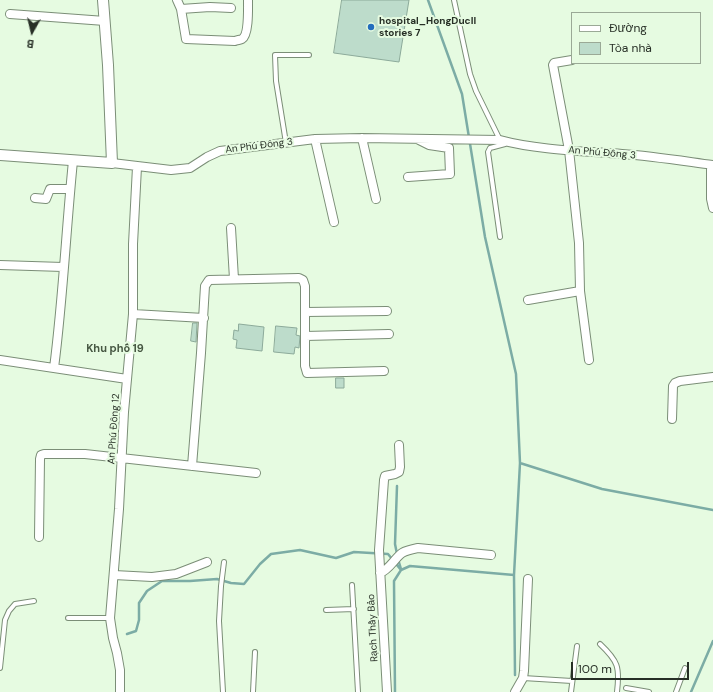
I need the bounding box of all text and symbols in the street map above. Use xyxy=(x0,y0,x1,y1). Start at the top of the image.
north arrow xyxy=(12,12,52,52)
legend xyxy=(571,12,701,64)
place label: hospital_HongDucII stories 7 xyxy=(379,15,476,38)
text: Đường xyxy=(609,20,647,36)
marker: hospital_HongDucII stories 7 xyxy=(366,22,376,32)
text: B xyxy=(26,36,35,51)
text: Tòa nhà xyxy=(609,40,652,56)
street label: An Phú Đông 3 xyxy=(225,136,293,156)
street label: An Phú Đông 3 xyxy=(568,144,636,162)
district label: Khu phố 19 xyxy=(86,342,144,356)
street label: An Phú Đông 12 xyxy=(106,393,122,465)
street label: Rạch Thầy Bảo xyxy=(365,594,381,662)
scale bar xyxy=(573,654,691,680)
text: 100 m xyxy=(578,661,612,677)

